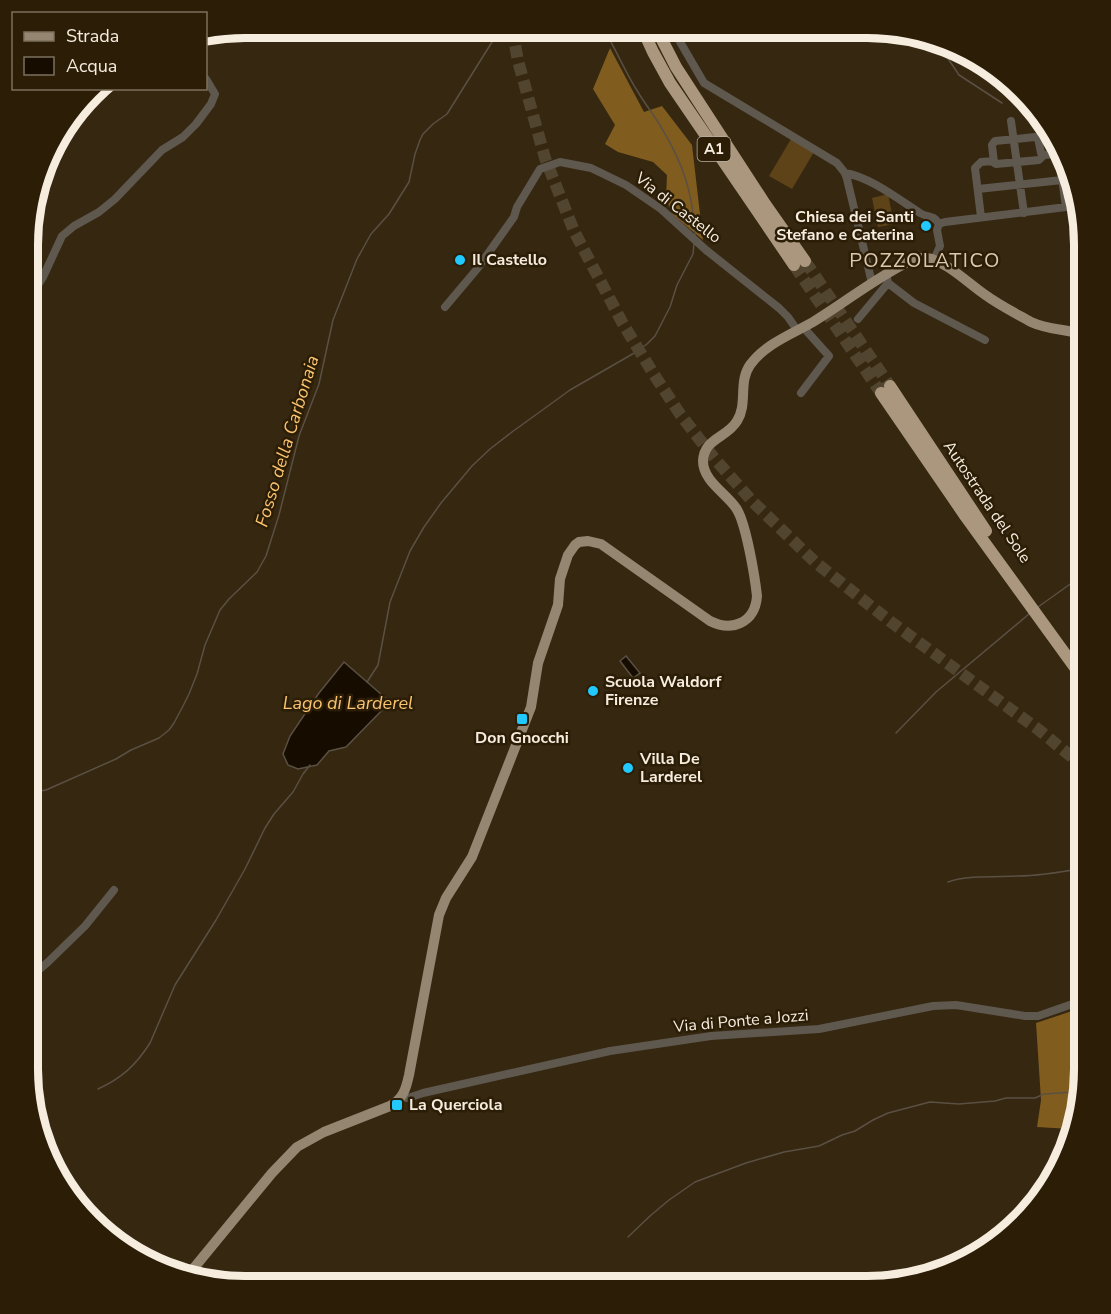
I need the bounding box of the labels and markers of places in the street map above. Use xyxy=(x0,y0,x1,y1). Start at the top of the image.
place label: Chiesa dei Santi Stefano e Caterina xyxy=(776,206,914,246)
marker: Chiesa dei Santi Stefano e Caterina xyxy=(919,219,933,233)
place label: Il Castello xyxy=(472,249,547,271)
marker: Il Castello xyxy=(453,253,467,267)
place label: Scuola Waldorf Firenze xyxy=(605,671,722,711)
marker: Scuola Waldorf Firenze xyxy=(586,684,600,698)
marker: Don Gnocchi xyxy=(515,712,529,726)
place label: Don Gnocchi xyxy=(475,727,569,749)
place label: Villa De Larderel xyxy=(639,748,702,788)
marker: Villa De Larderel xyxy=(621,761,635,775)
place label: La Querciola xyxy=(409,1094,502,1116)
marker: La Querciola xyxy=(390,1098,404,1112)

